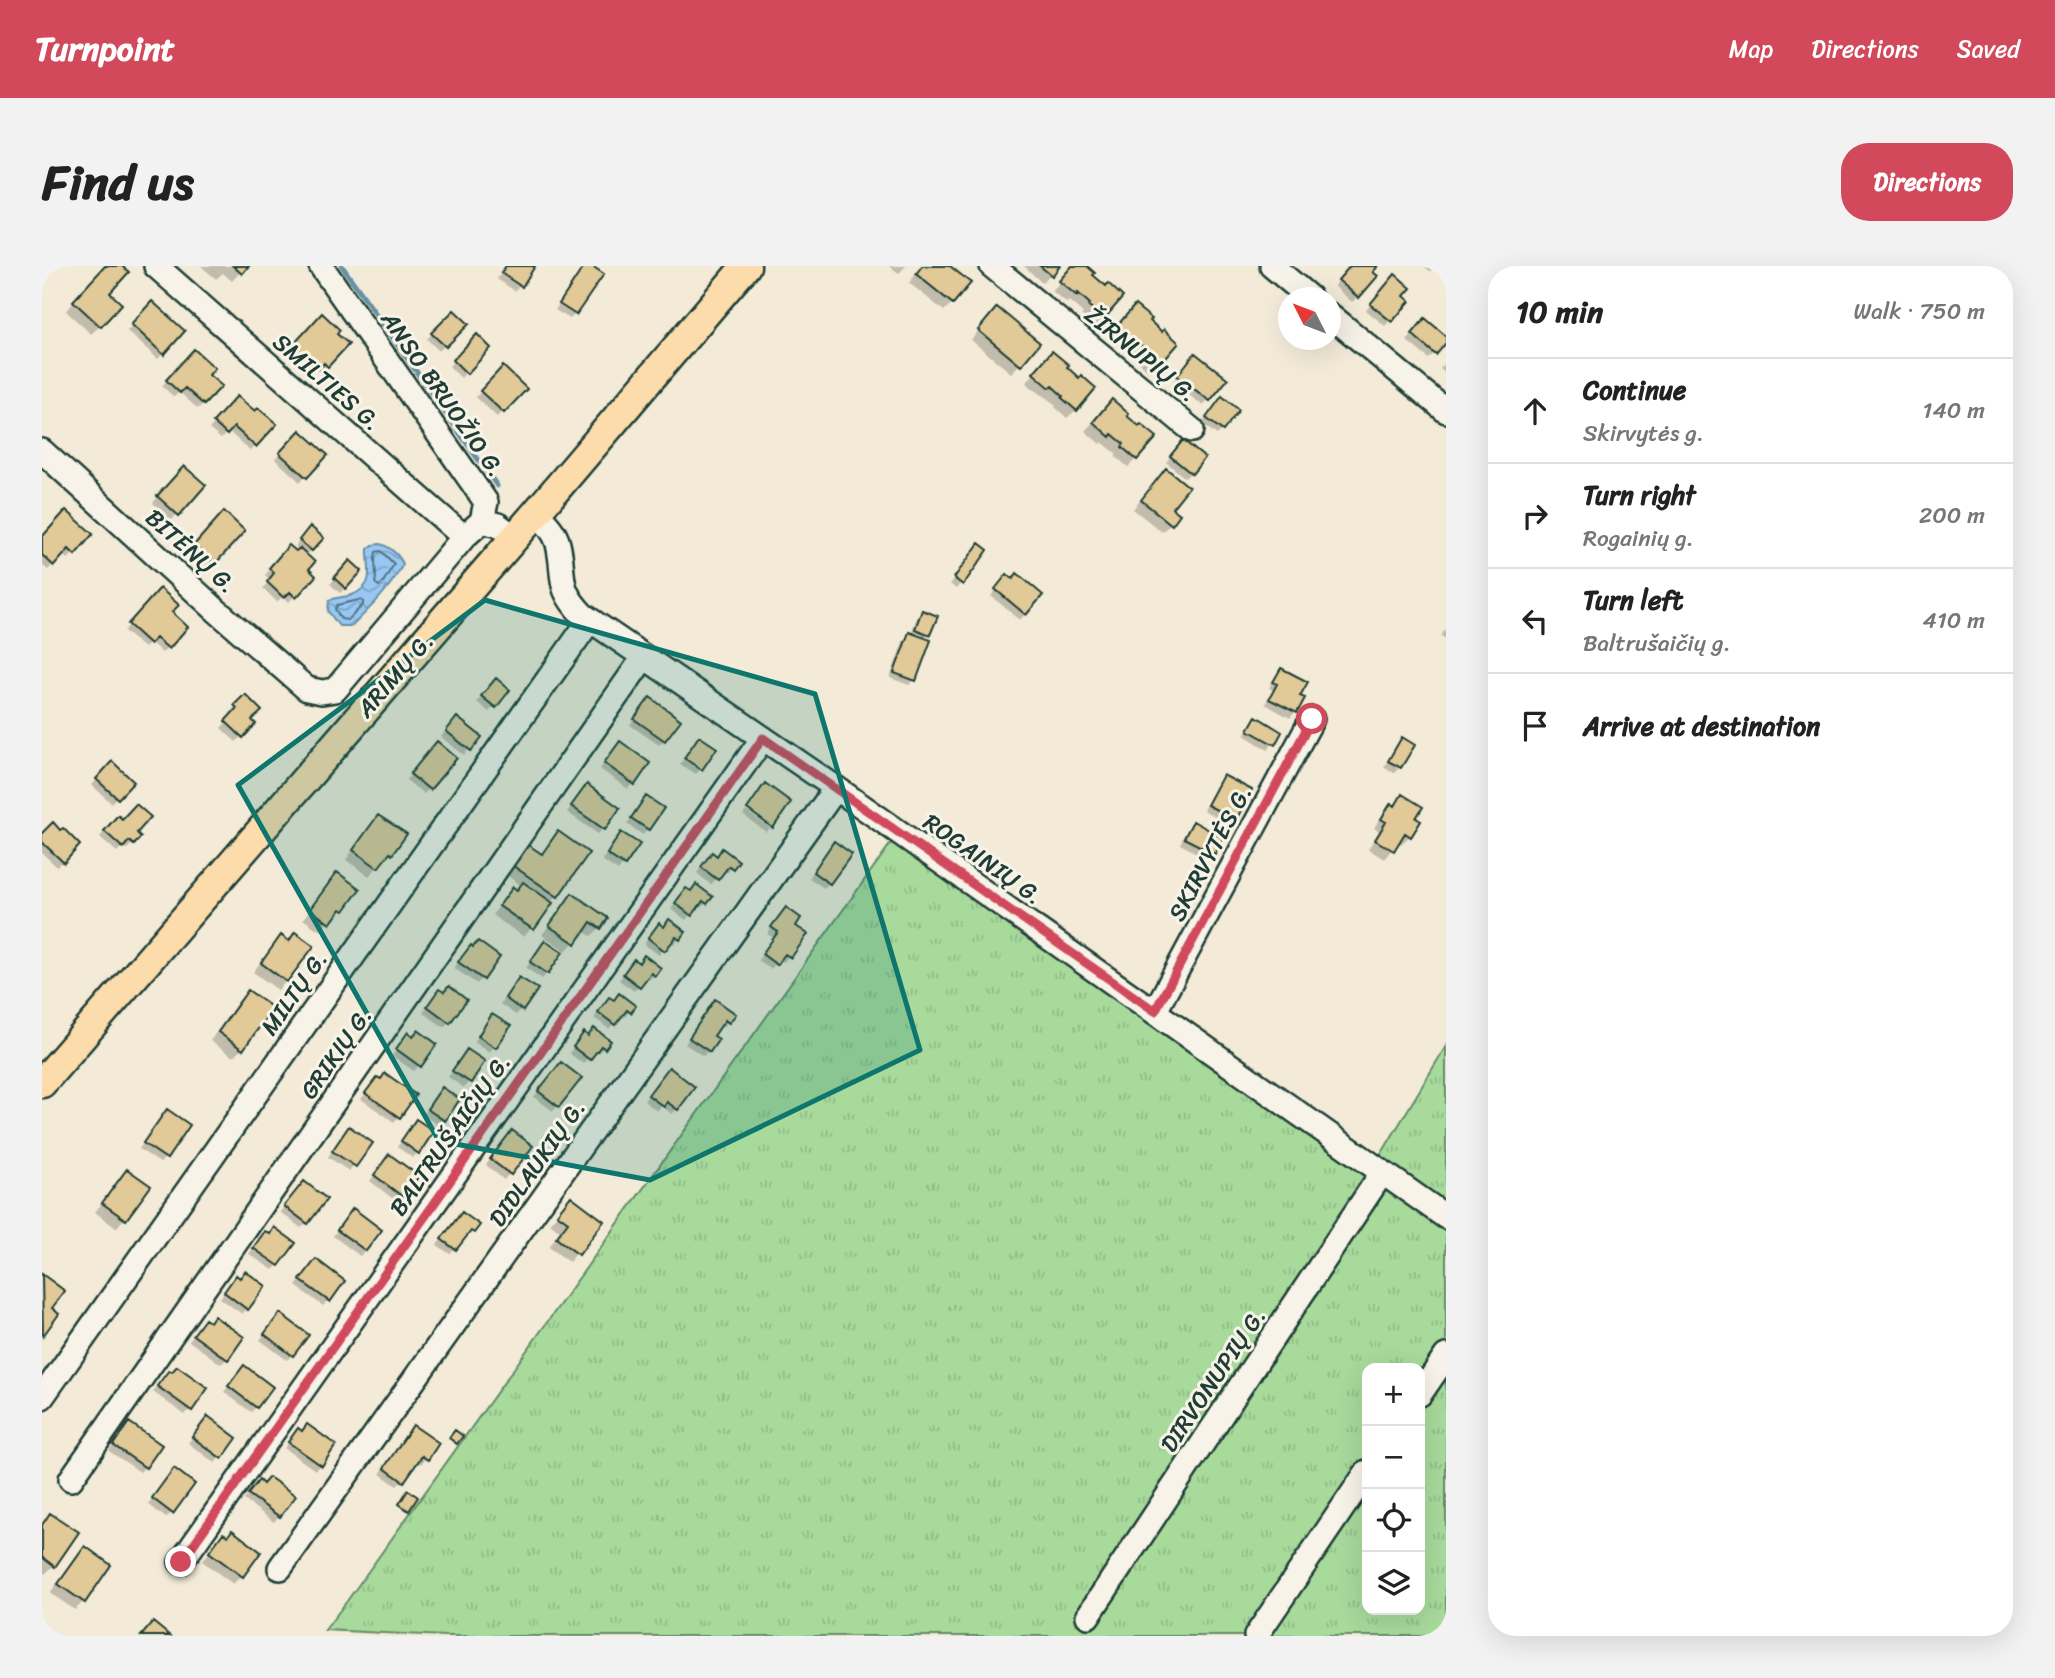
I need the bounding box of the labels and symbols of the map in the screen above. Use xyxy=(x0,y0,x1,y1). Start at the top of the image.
north arrow xyxy=(1278,287,1341,350)
street label: ŽIRNUPIŲ G. xyxy=(1075,295,1207,413)
street label: ANSO BRUOŽIO G. xyxy=(369,301,516,486)
street label: SMILTIES G. xyxy=(263,322,391,442)
street label: BITĖNŲ G. xyxy=(135,498,247,604)
street label: ARIMŲ G. xyxy=(345,623,444,728)
route start xyxy=(1296,703,1327,734)
street label: SKIRVYTĖS G. xyxy=(1156,777,1264,929)
street label: ROGAINIŲ G. xyxy=(914,802,1052,916)
street label: MILTŲ G. xyxy=(249,941,339,1045)
street label: GRIKIŲ G. xyxy=(289,998,383,1108)
street label: BALTRUŠAIČIŲ G. xyxy=(378,1045,522,1225)
street label: DIDLAUKIŲ G. xyxy=(477,1090,597,1236)
street label: DIRVONUPIŲ G. xyxy=(1149,1299,1277,1461)
route end xyxy=(165,1546,196,1577)

